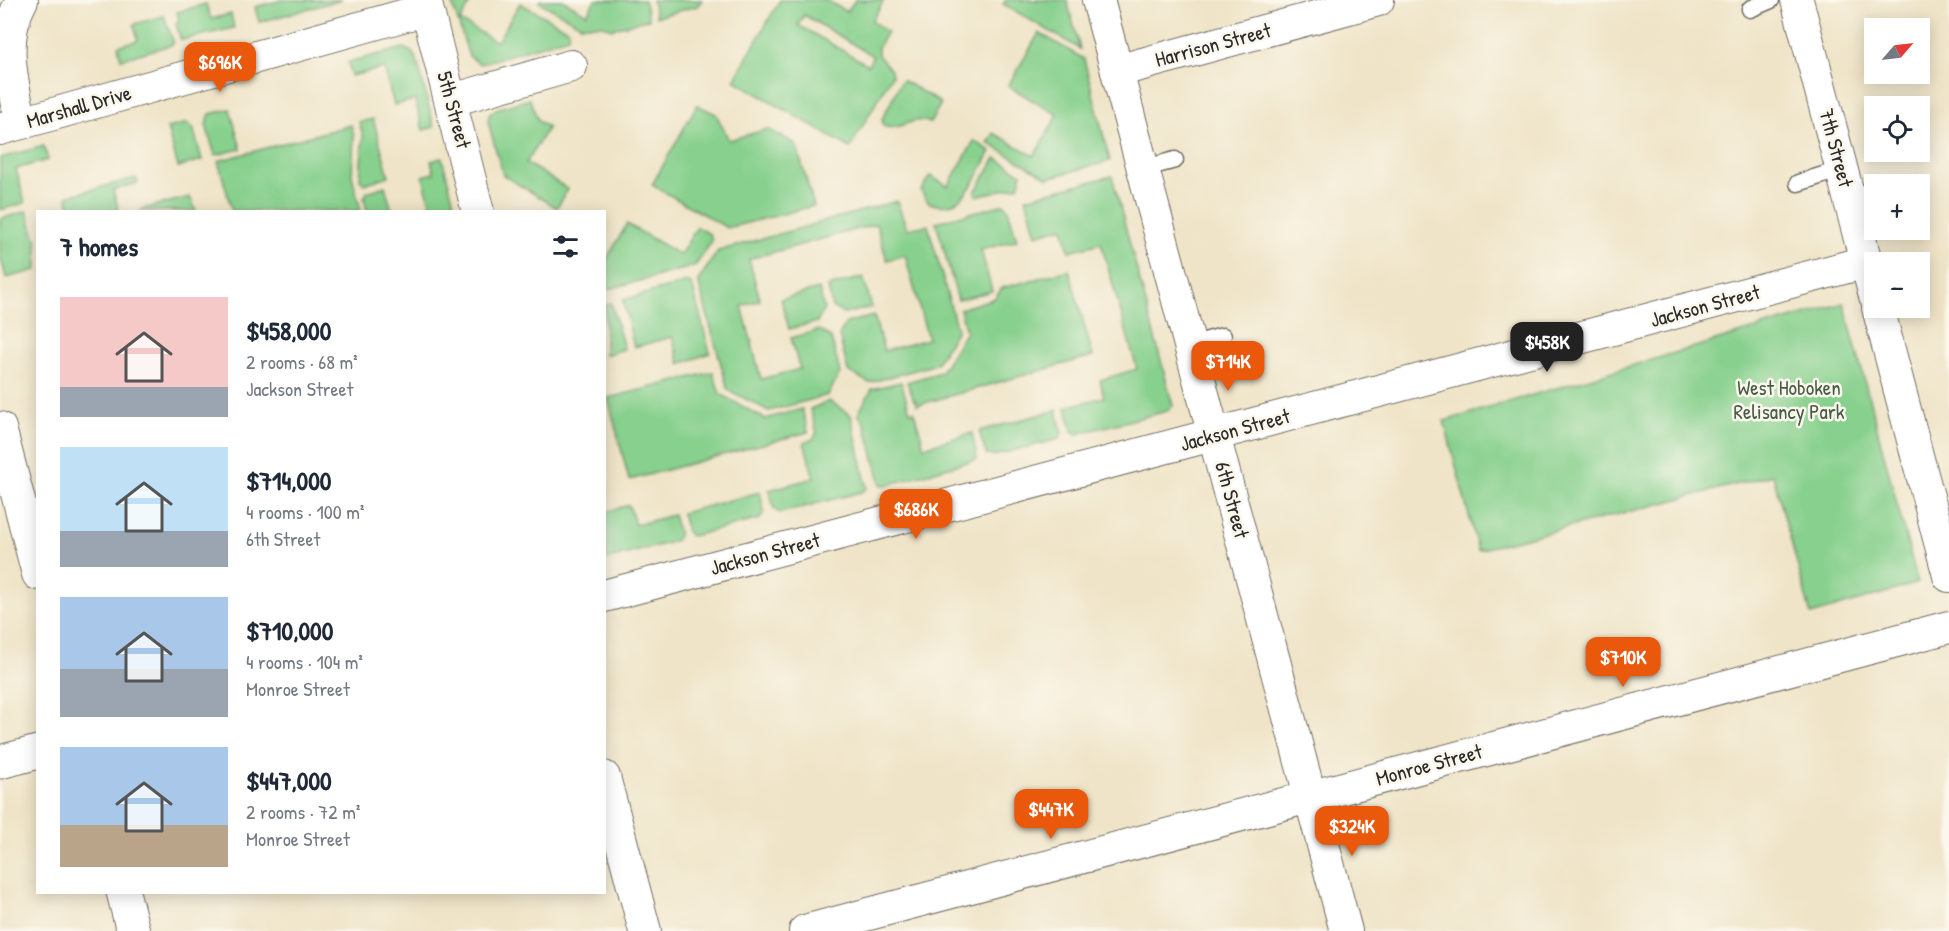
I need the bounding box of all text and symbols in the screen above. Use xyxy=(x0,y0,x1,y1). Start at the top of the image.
street label: Harrison Street xyxy=(1152,15,1275,74)
north arrow xyxy=(1864,18,1930,84)
map controls xyxy=(1864,18,1930,318)
pin: $696K xyxy=(178,42,262,93)
text: $696K xyxy=(198,48,242,75)
street label: 5th Street xyxy=(430,68,479,152)
street label: Marshall Drive xyxy=(23,78,134,135)
button: locate xyxy=(1864,96,1930,162)
street label: 7th Street xyxy=(1812,105,1861,191)
button: + xyxy=(1864,174,1930,240)
text: 7 homes xyxy=(60,229,138,264)
icon: filters xyxy=(549,230,582,263)
button: − xyxy=(1864,252,1930,318)
street label: Jackson Street xyxy=(1647,277,1764,334)
text: $458,000 xyxy=(246,313,331,348)
icon: home xyxy=(108,321,180,393)
pin: $458K xyxy=(1505,322,1589,373)
text: $458K xyxy=(1524,328,1570,355)
pin: $714K xyxy=(1186,341,1270,392)
text: $714K xyxy=(1205,347,1251,374)
text: 2 rooms · 68 m² xyxy=(246,348,358,375)
park label: West Hoboken Relisancy Park xyxy=(1734,373,1845,426)
text: Jackson Street xyxy=(246,375,353,402)
street label: Jackson Street xyxy=(1177,401,1294,458)
street label: 6th Street xyxy=(1208,458,1257,542)
text: $714,000 xyxy=(246,463,331,498)
icon: home xyxy=(108,471,180,543)
pin: $686K xyxy=(874,489,958,540)
text: $686K xyxy=(893,495,939,522)
text: 4 rooms · 100 m² xyxy=(246,498,364,525)
text: 6th Street xyxy=(246,525,320,552)
street label: Jackson Street xyxy=(707,525,824,582)
text: $710,000 xyxy=(246,613,333,648)
icon: home xyxy=(108,621,180,693)
pin: $710K xyxy=(1581,637,1665,688)
text: $710K xyxy=(1600,643,1646,670)
text: 4 rooms · 104 m² xyxy=(246,648,363,675)
text: Monroe Street xyxy=(246,675,350,702)
street label: Monroe Street xyxy=(1372,736,1486,793)
text: $447,000 xyxy=(246,763,332,798)
icon: home xyxy=(108,771,180,843)
pin: $447K xyxy=(1009,789,1093,840)
text: $447K xyxy=(1028,795,1074,822)
text: 2 rooms · 72 m² xyxy=(246,798,360,825)
pin: $324K xyxy=(1310,806,1394,857)
text: $324K xyxy=(1329,812,1375,839)
text: Monroe Street xyxy=(246,825,350,852)

